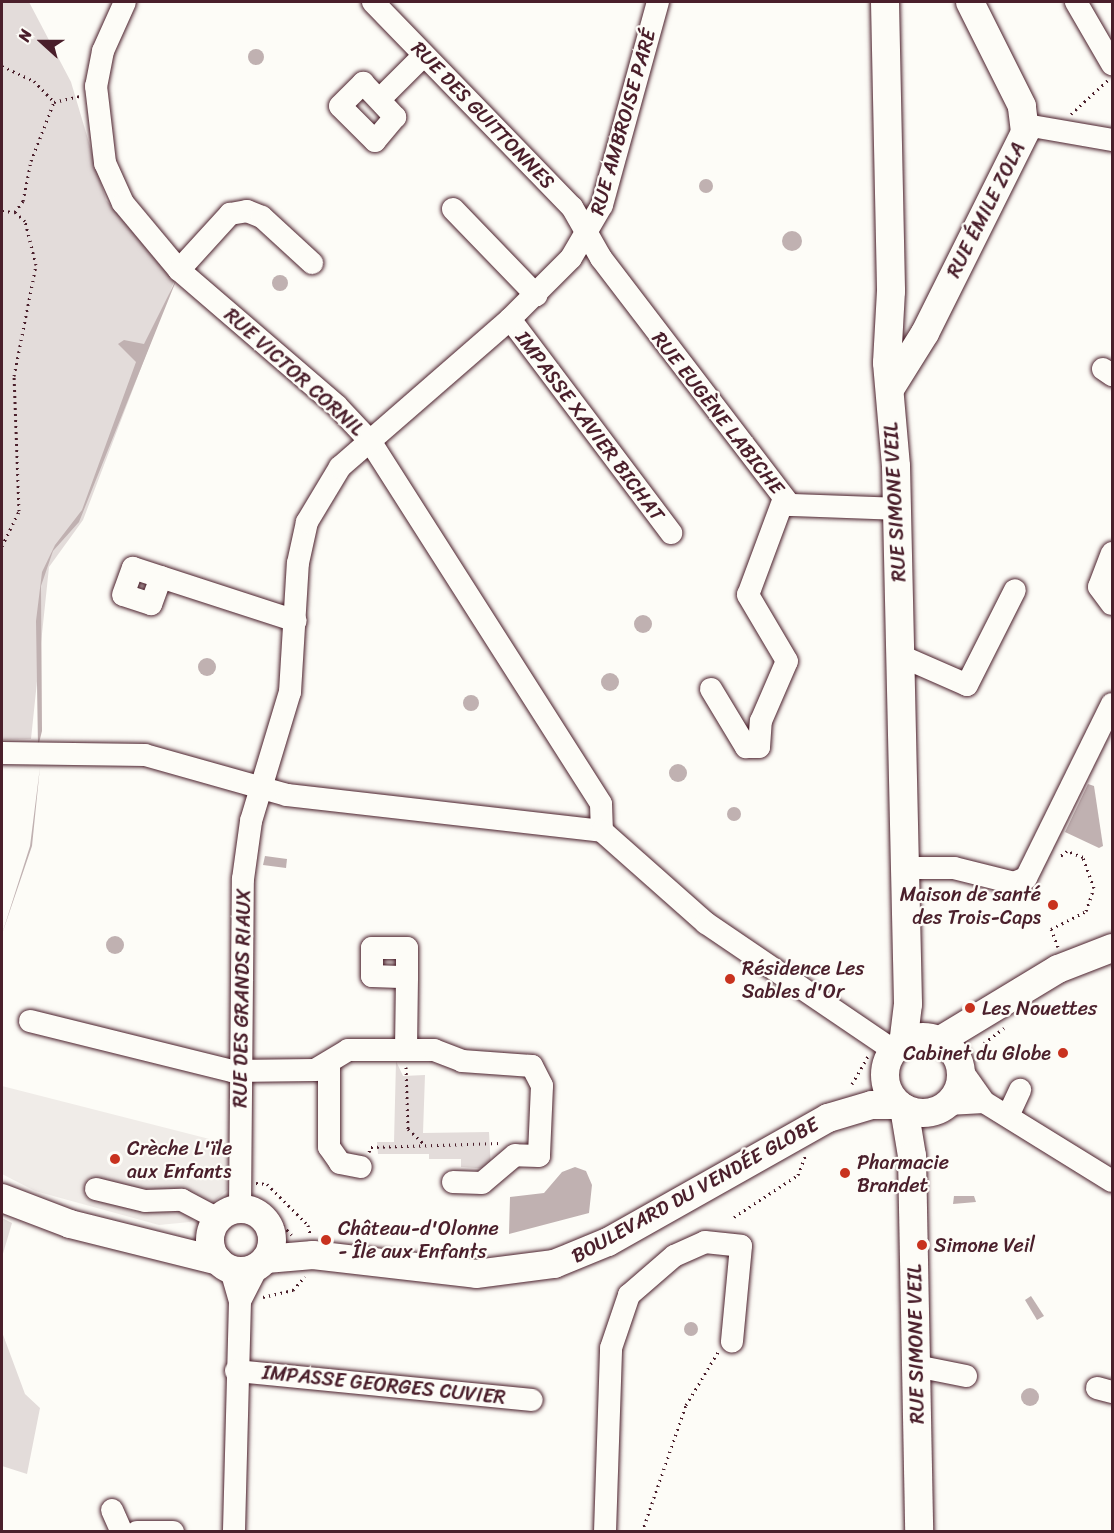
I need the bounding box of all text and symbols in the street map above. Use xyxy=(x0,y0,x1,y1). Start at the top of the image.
north arrow xyxy=(12,12,72,72)
text: N xyxy=(9,25,40,46)
street label: RUE AMBROISE PARÉ xyxy=(585,27,661,217)
street label: RUE DES GUITTONNES xyxy=(406,36,560,194)
street label: RUE ÉMILE ZOLA xyxy=(941,138,1031,282)
street label: RUE VICTOR CORNIL xyxy=(219,302,369,442)
street label: IMPASSE XAVIER BICHAT xyxy=(511,327,669,525)
street label: RUE EUGÈNE LABICHE xyxy=(647,327,789,499)
street label: RUE SIMONE VEIL xyxy=(879,422,911,582)
place label: Maison de santé des Trois-Caps xyxy=(900,882,1041,929)
street label: RUE DES GRANDS RIAUX xyxy=(228,886,256,1110)
marker: Maison de santé des Trois-Caps xyxy=(1046,898,1060,912)
place label: Résidence Les Sables d'Or xyxy=(742,956,864,1003)
marker: Résidence Les Sables d'Or xyxy=(723,972,737,986)
place label: Les Nouettes xyxy=(982,996,1096,1020)
marker: Les Nouettes xyxy=(963,1001,977,1015)
place label: Cabinet du Globe xyxy=(903,1041,1051,1065)
marker: Cabinet du Globe xyxy=(1056,1046,1070,1060)
street label: BOULEVARD DU VENDÉE GLOBE xyxy=(568,1112,822,1268)
place label: Crèche L'ïle aux Enfants xyxy=(127,1136,233,1183)
place label: Pharmacie Brandet xyxy=(857,1150,949,1197)
marker: Crèche L'ïle aux Enfants xyxy=(108,1152,122,1166)
marker: Pharmacie Brandet xyxy=(838,1166,852,1180)
place label: Château-d'Olonne - Île aux Enfants xyxy=(338,1216,499,1263)
marker: Château-d'Olonne - Île aux Enfants xyxy=(319,1233,333,1247)
place label: Simone Veil xyxy=(934,1233,1035,1257)
marker: Simone Veil xyxy=(915,1238,929,1252)
street label: RUE SIMONE VEIL xyxy=(903,1264,929,1424)
street label: IMPASSE GEORGES CUVIER xyxy=(261,1360,507,1410)

